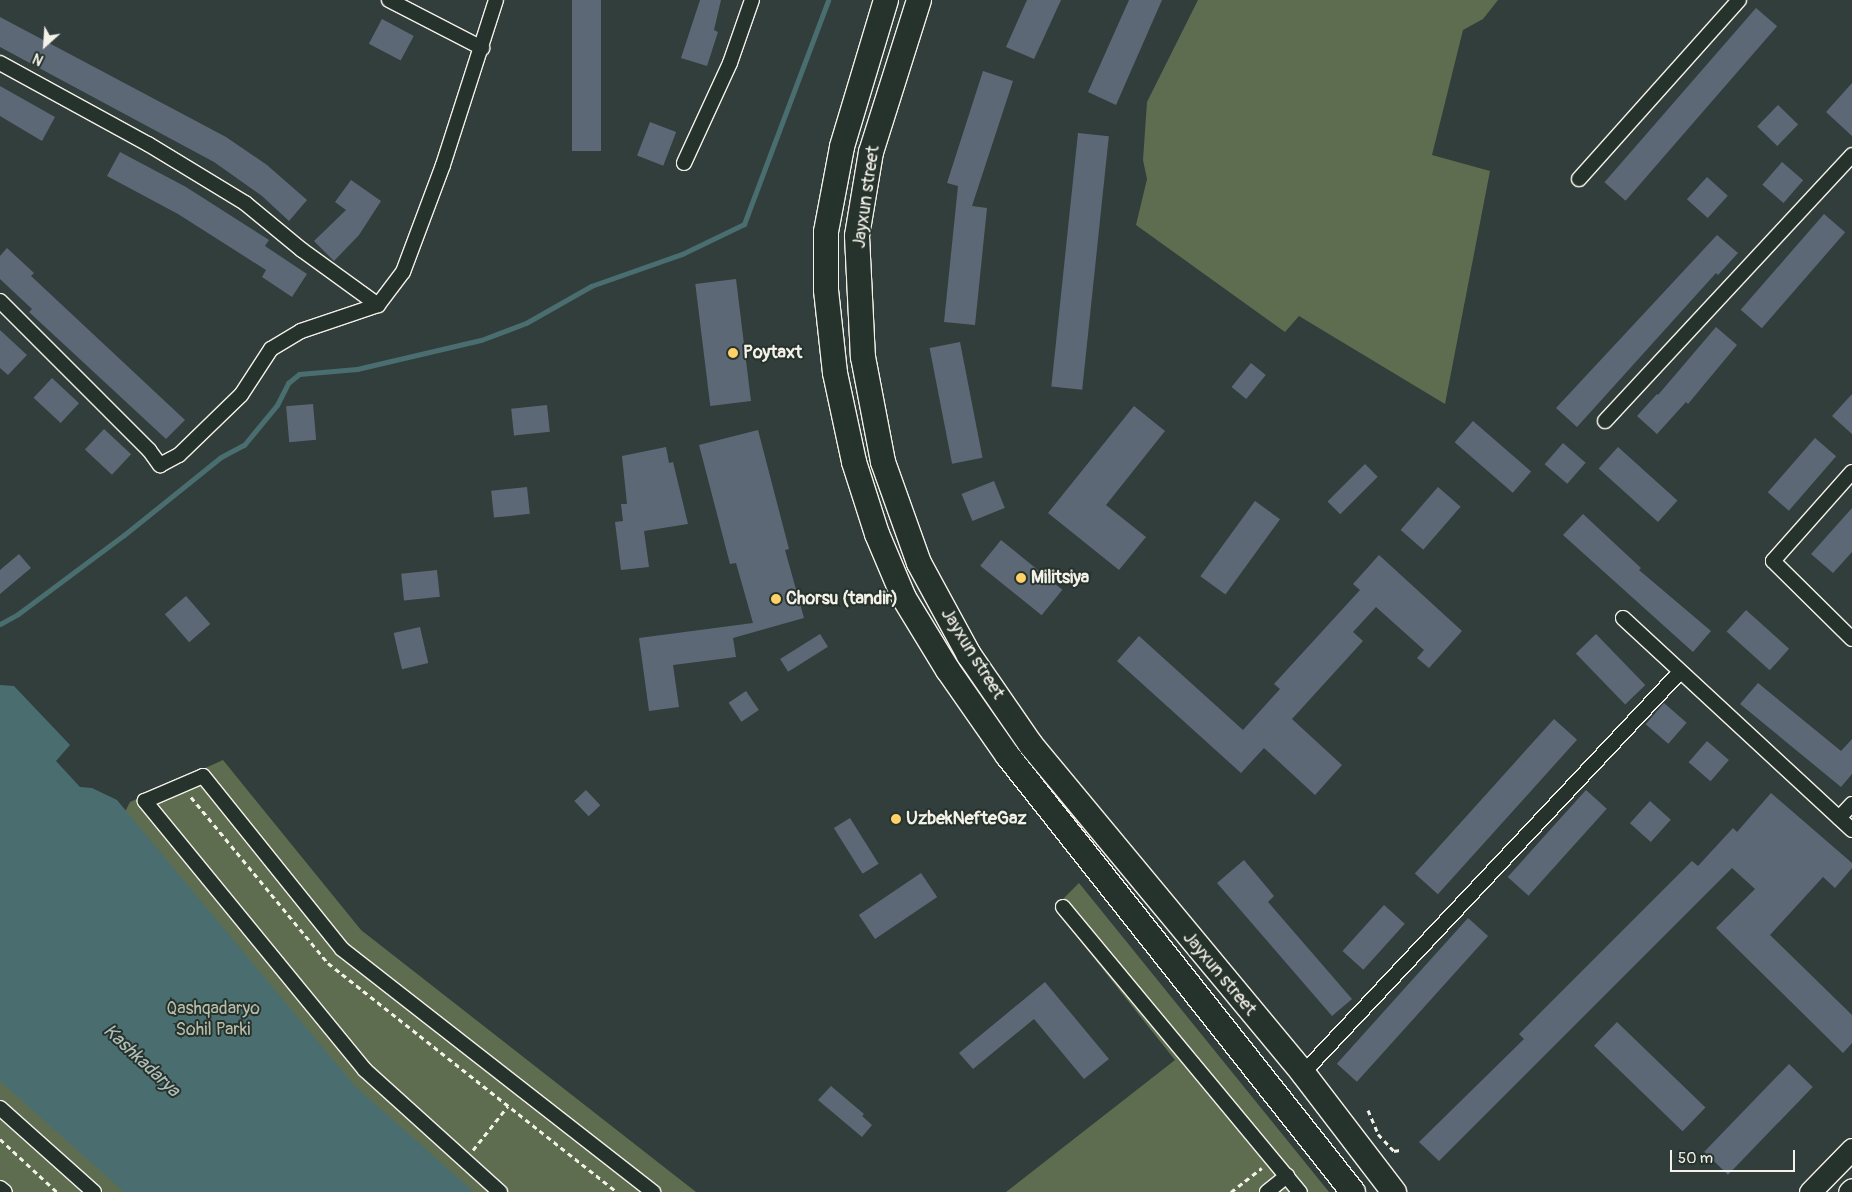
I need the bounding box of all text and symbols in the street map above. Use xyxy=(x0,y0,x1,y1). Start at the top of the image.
north arrow xyxy=(20,20,70,70)
text: N xyxy=(30,49,46,69)
street label: Jayxun street xyxy=(849,144,885,250)
place label: Poytaxt xyxy=(743,342,802,364)
marker: Poytaxt xyxy=(727,347,739,359)
place label: Militsiya xyxy=(1031,567,1089,589)
marker: Militsiya xyxy=(1015,572,1027,584)
place label: Chorsu (tandir) xyxy=(786,588,898,610)
marker: Chorsu (tandir) xyxy=(770,593,782,605)
street label: Jayxun street xyxy=(935,605,1009,703)
place label: UzbekNefteGaz xyxy=(906,808,1027,830)
marker: UzbekNefteGaz xyxy=(890,813,902,825)
street label: Jayxun street xyxy=(1178,928,1260,1020)
park label: Qashqadaryo Sohil Parki xyxy=(166,999,260,1042)
water label: Kashkadarya xyxy=(98,1020,184,1102)
scale bar xyxy=(1672,1140,1797,1172)
text: 50 m xyxy=(1678,1149,1713,1168)

